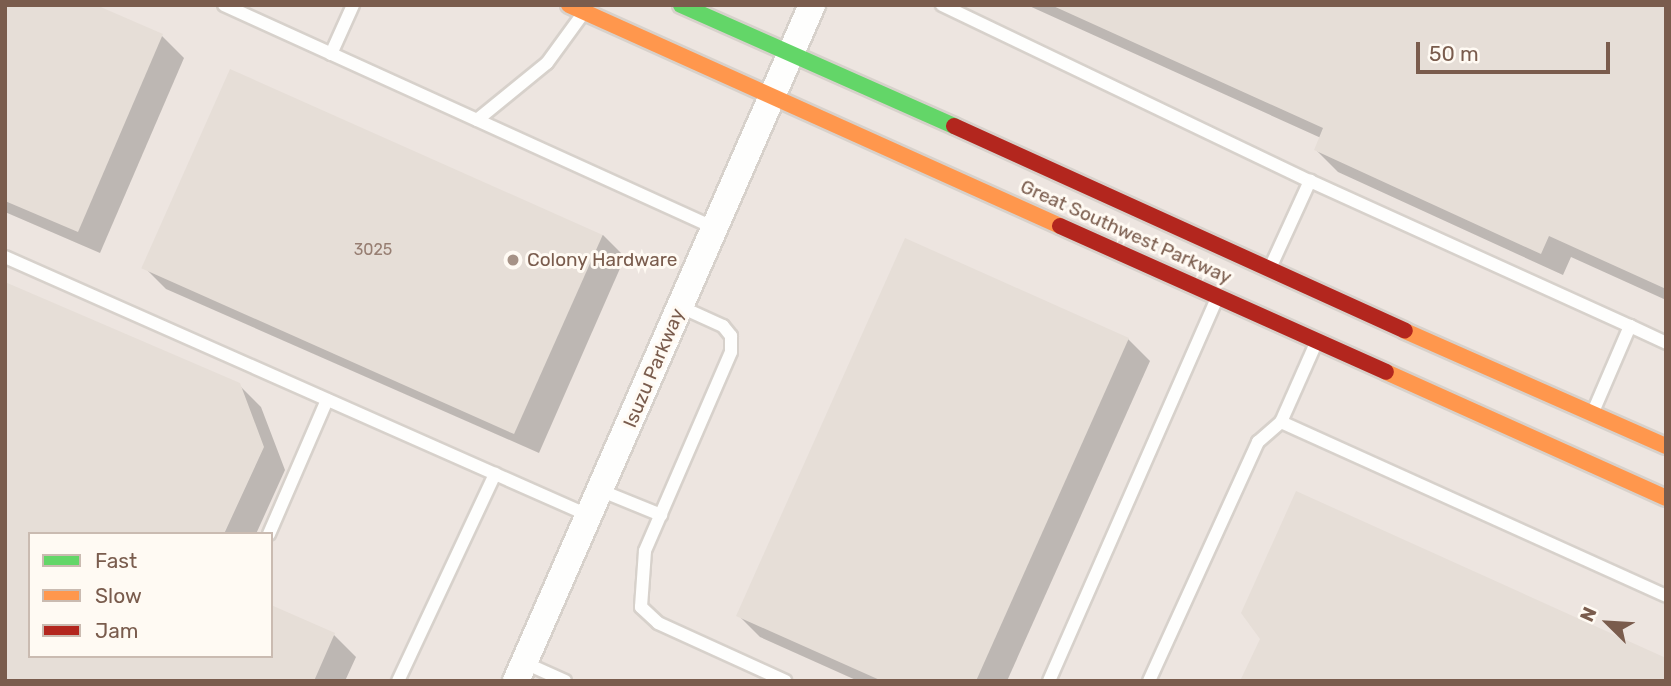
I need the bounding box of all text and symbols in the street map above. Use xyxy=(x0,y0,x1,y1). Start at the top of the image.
scale bar xyxy=(1419,28,1613,72)
text: 50 m xyxy=(1429,41,1479,66)
street label: Great Southwest Parkway xyxy=(1017,175,1235,289)
house number: 3025 xyxy=(354,240,392,260)
place label: Colony Hardware xyxy=(527,249,678,271)
marker: Colony Hardware xyxy=(505,252,521,268)
street label: Isuzu Parkway xyxy=(619,305,689,431)
legend xyxy=(28,532,273,658)
text: Fast xyxy=(95,548,137,573)
text: Slow xyxy=(95,583,142,608)
north arrow xyxy=(1573,588,1643,658)
text: N xyxy=(1575,603,1602,625)
text: Jam xyxy=(95,618,139,643)

